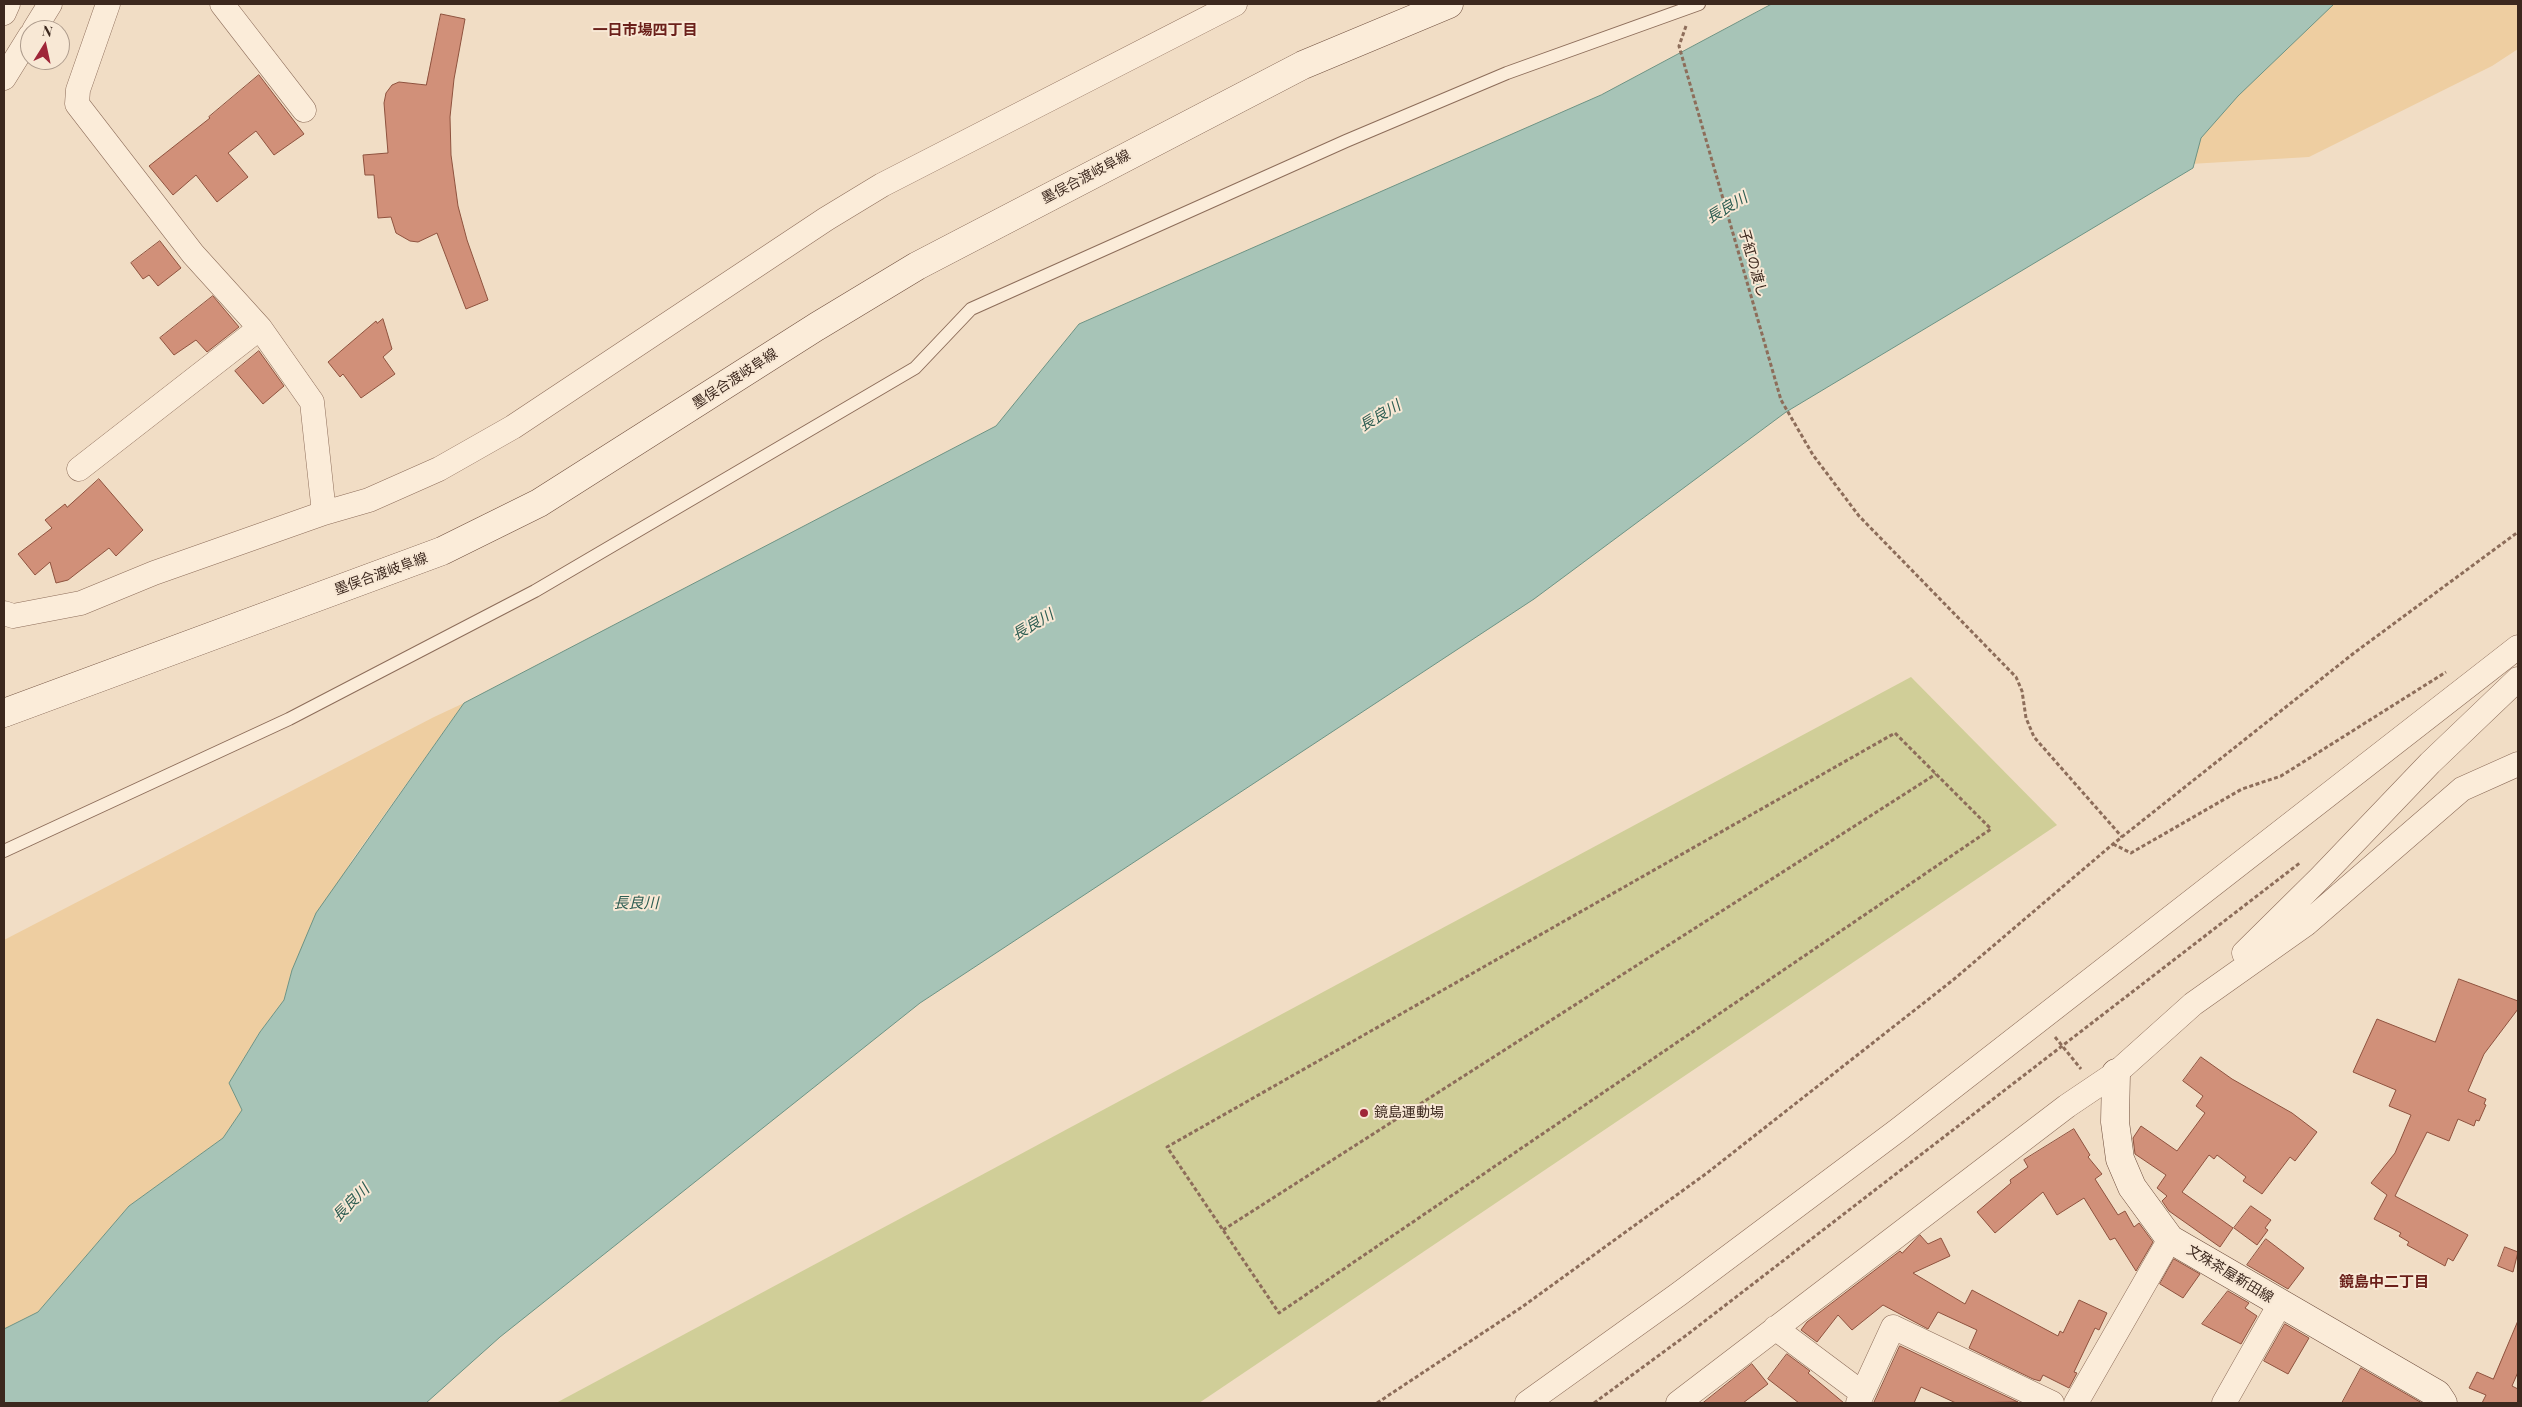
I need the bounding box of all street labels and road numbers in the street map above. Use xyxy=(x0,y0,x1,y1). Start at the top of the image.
street label: 墨俣合渡岐阜線 xyxy=(1039,147,1133,207)
street label: 子紅の渡し xyxy=(1735,227,1771,299)
street label: 墨俣合渡岐阜線 xyxy=(689,345,781,413)
street label: 墨俣合渡岐阜線 xyxy=(332,549,430,599)
street label: 文殊茶屋新田線 xyxy=(2184,1242,2276,1306)

